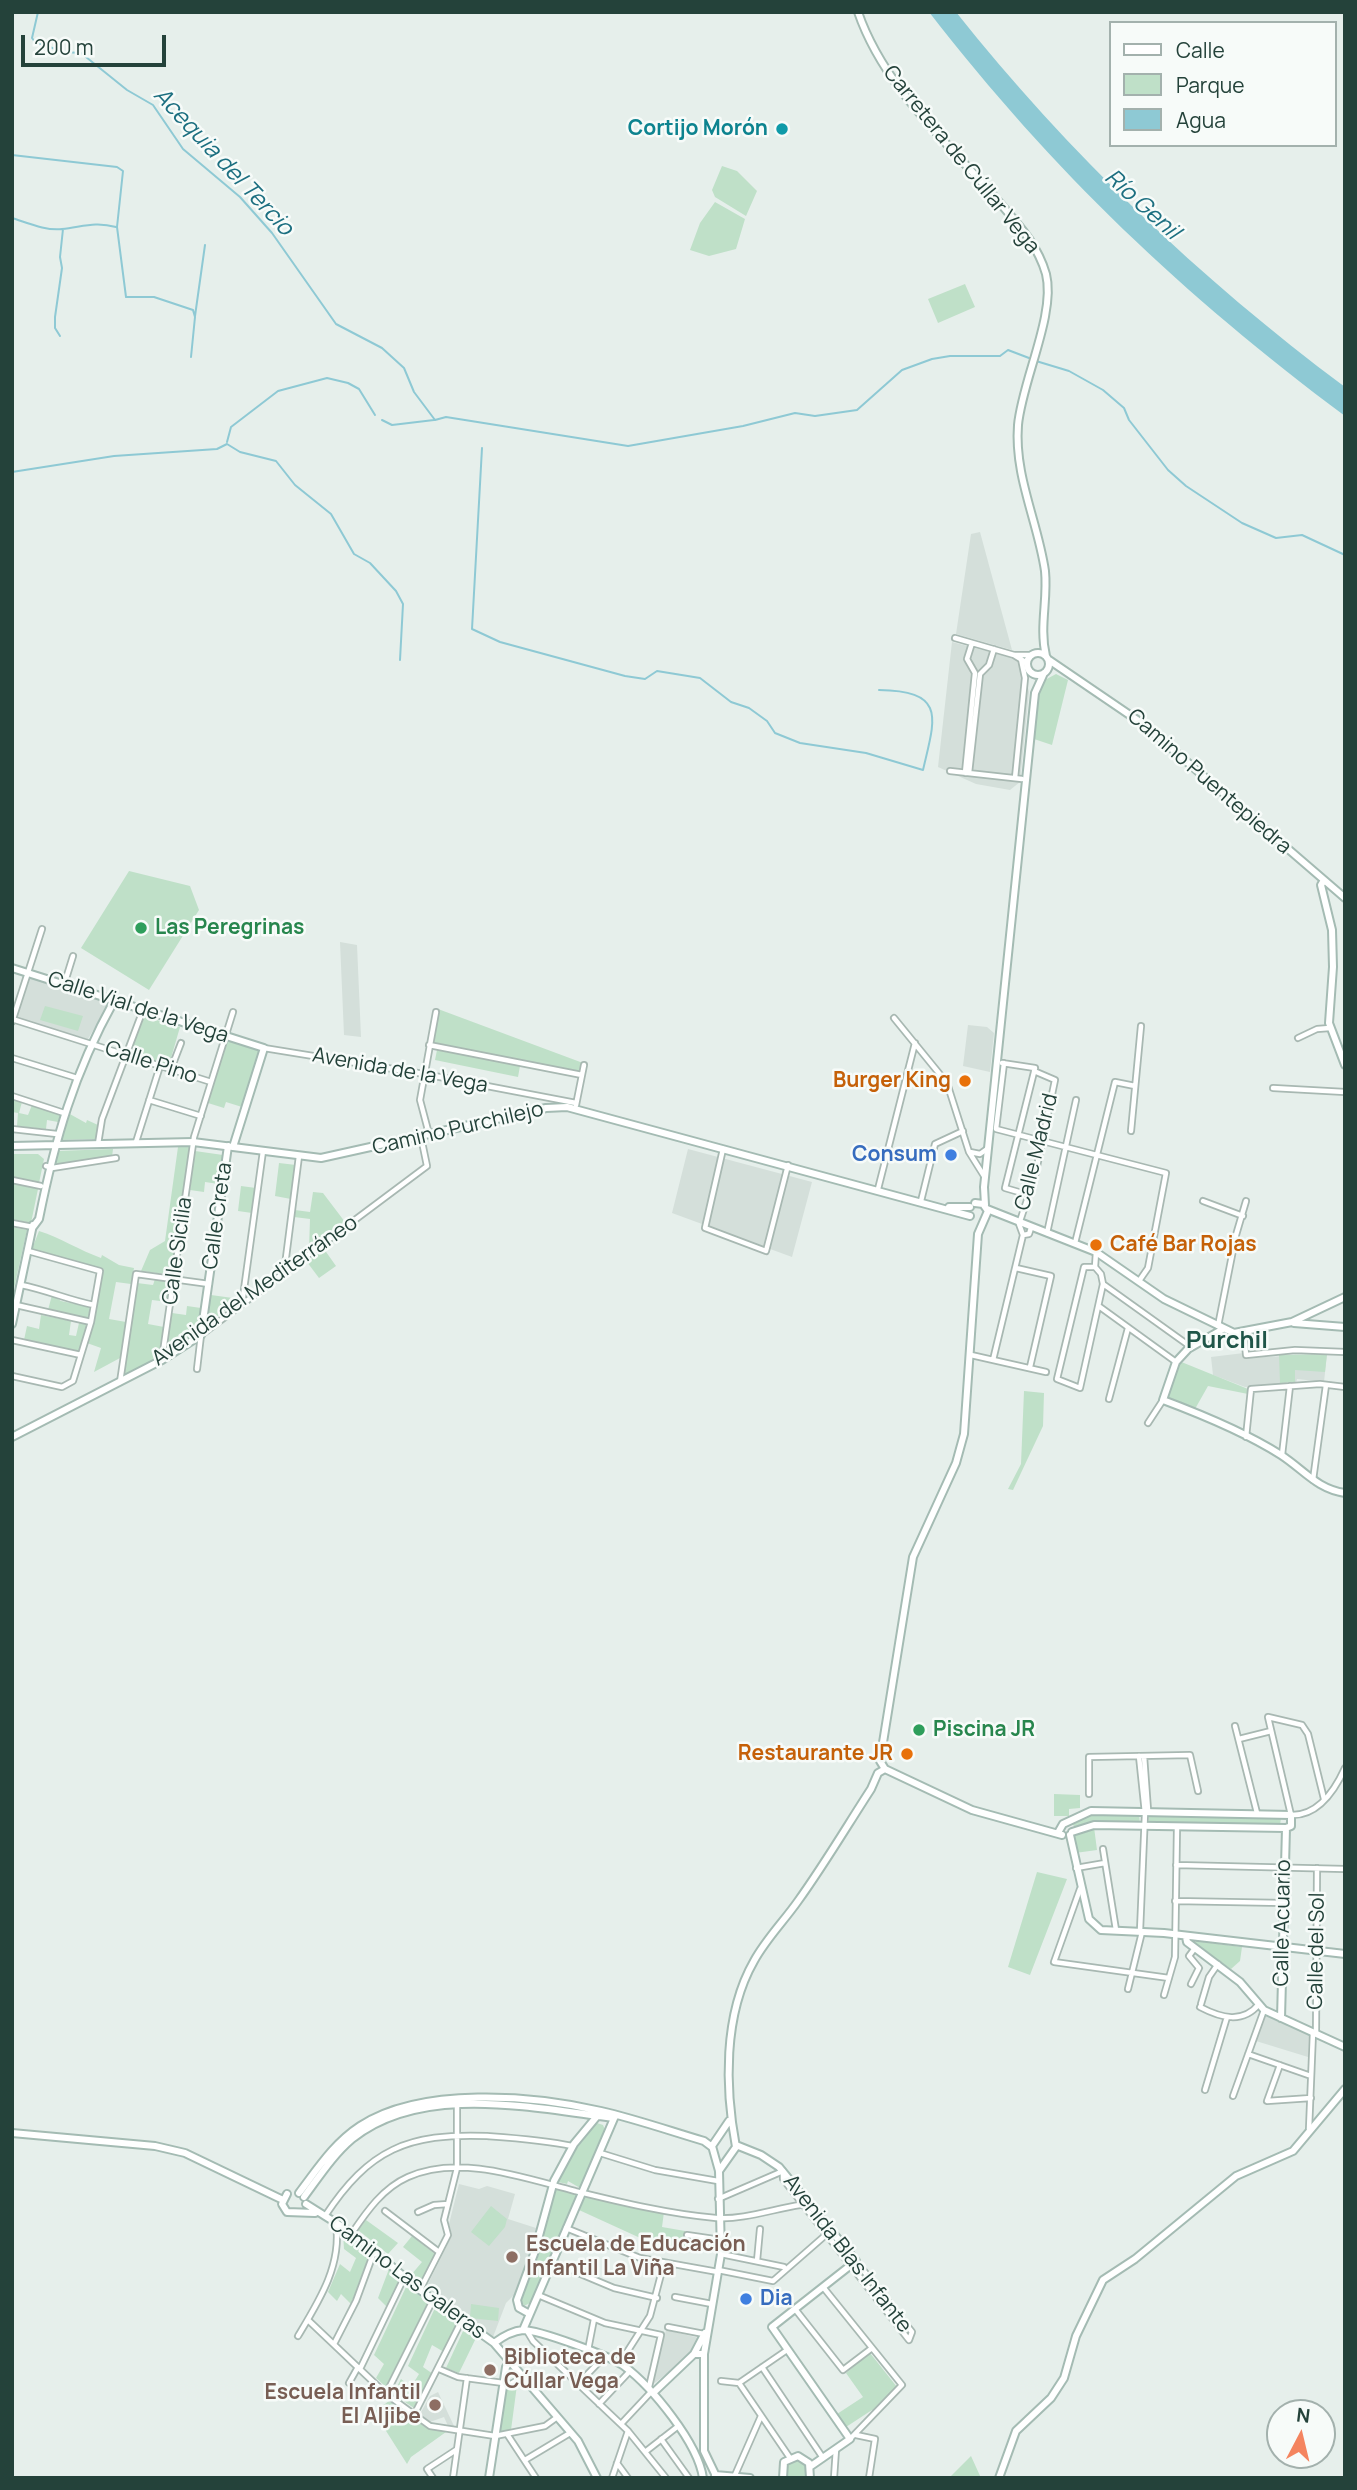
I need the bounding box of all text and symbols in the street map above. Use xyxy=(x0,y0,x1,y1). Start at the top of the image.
scale bar xyxy=(24,21,170,65)
legend xyxy=(1108,21,1336,147)
text: 200 m xyxy=(34,33,94,61)
text: Calle xyxy=(1176,36,1225,64)
street label: Carretera de Cúllar Vega xyxy=(877,61,1045,259)
text: Parque xyxy=(1176,71,1245,99)
water label: Acequia del Tercio xyxy=(147,82,299,242)
text: Agua xyxy=(1176,106,1226,134)
place label: Cortijo Morón xyxy=(628,116,768,142)
marker: Cortijo Morón xyxy=(774,121,790,137)
water label: Río Genil xyxy=(1099,164,1185,246)
street label: Camino Puentepiedra xyxy=(1122,704,1296,860)
place label: Las Peregrinas xyxy=(155,915,304,941)
marker: Las Peregrinas xyxy=(133,920,149,936)
street label: Calle Vial de la Vega xyxy=(45,967,231,1049)
street label: Calle Pino xyxy=(102,1036,200,1090)
street label: Avenida de la Vega xyxy=(310,1043,490,1099)
place label: Burger King xyxy=(833,1068,951,1094)
marker: Burger King xyxy=(957,1073,973,1089)
street label: Calle Madrid xyxy=(1010,1091,1064,1213)
street label: Camino Purchilejo xyxy=(370,1097,546,1161)
place label: Consum xyxy=(852,1142,937,1168)
marker: Consum xyxy=(943,1147,959,1163)
street label: Calle Creta xyxy=(198,1161,238,1271)
street label: Calle Sicilia xyxy=(158,1196,198,1306)
street label: Avenida del Mediterráneo xyxy=(147,1210,363,1372)
place label: Café Bar Rojas xyxy=(1110,1232,1257,1258)
marker: Café Bar Rojas xyxy=(1088,1237,1104,1253)
district label: Purchil xyxy=(1186,1327,1268,1355)
place label: Piscina JR xyxy=(933,1717,1035,1743)
marker: Piscina JR xyxy=(911,1722,927,1738)
place label: Restaurante JR xyxy=(738,1741,893,1767)
marker: Restaurante JR xyxy=(899,1746,915,1762)
street label: Calle Acuario xyxy=(1269,1859,1297,1987)
street label: Calle del Sol xyxy=(1303,1892,1331,2010)
street label: Avenida Blas Infante xyxy=(777,2170,917,2338)
street label: Camino Las Galeras xyxy=(324,2211,490,2345)
place label: Escuela de Educación Infantil La Viña xyxy=(526,2232,746,2282)
marker: Escuela de Educación Infantil La Viña xyxy=(504,2249,520,2265)
place label: Dia xyxy=(760,2286,793,2312)
marker: Dia xyxy=(738,2291,754,2307)
place label: Biblioteca de Cúllar Vega xyxy=(504,2345,636,2395)
marker: Biblioteca de Cúllar Vega xyxy=(482,2362,498,2378)
place label: Escuela Infantil El Aljibe xyxy=(265,2380,421,2430)
marker: Escuela Infantil El Aljibe xyxy=(427,2397,443,2413)
north arrow xyxy=(1266,2399,1336,2469)
text: N xyxy=(1295,2401,1312,2429)

